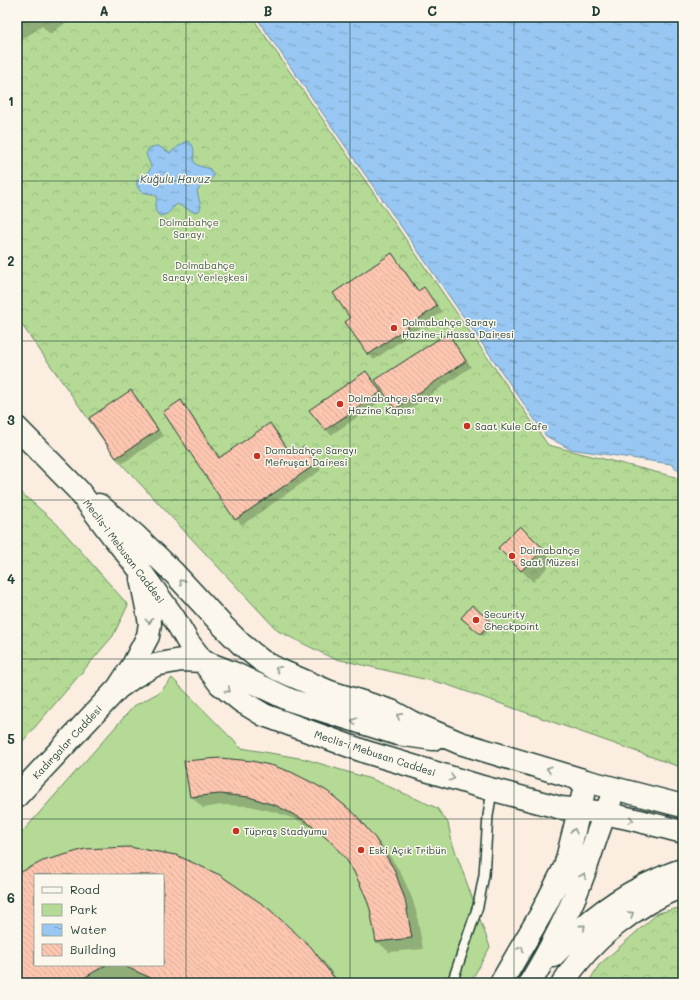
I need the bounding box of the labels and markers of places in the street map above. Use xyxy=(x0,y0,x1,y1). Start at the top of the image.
place label: Dolmabahçe Sarayı Hazine-i Hassa Dairesi xyxy=(402,315,514,341)
marker: Dolmabahçe Sarayı Hazine-i Hassa Dairesi xyxy=(389,323,399,333)
place label: Dolmabahçe Sarayı Hazine Kapısı xyxy=(348,391,443,417)
marker: Dolmabahçe Sarayı Hazine Kapısı xyxy=(335,399,345,409)
place label: Saat Kule Cafe xyxy=(475,419,548,433)
marker: Saat Kule Cafe xyxy=(462,421,472,431)
place label: Domabahçe Sarayı Mefruşat Dairesi xyxy=(265,443,357,469)
marker: Domabahçe Sarayı Mefruşat Dairesi xyxy=(252,451,262,461)
place label: Dolmabahçe Saat Müzesi xyxy=(520,543,580,569)
marker: Dolmabahçe Saat Müzesi xyxy=(507,551,517,561)
place label: Security Checkpoint xyxy=(484,607,539,633)
marker: Security Checkpoint xyxy=(471,615,481,625)
place label: Tüpraş Stadyumu xyxy=(244,824,327,838)
marker: Tüpraş Stadyumu xyxy=(231,826,241,836)
place label: Eski Açık Tribün xyxy=(369,843,446,857)
marker: Eski Açık Tribün xyxy=(356,845,366,855)

